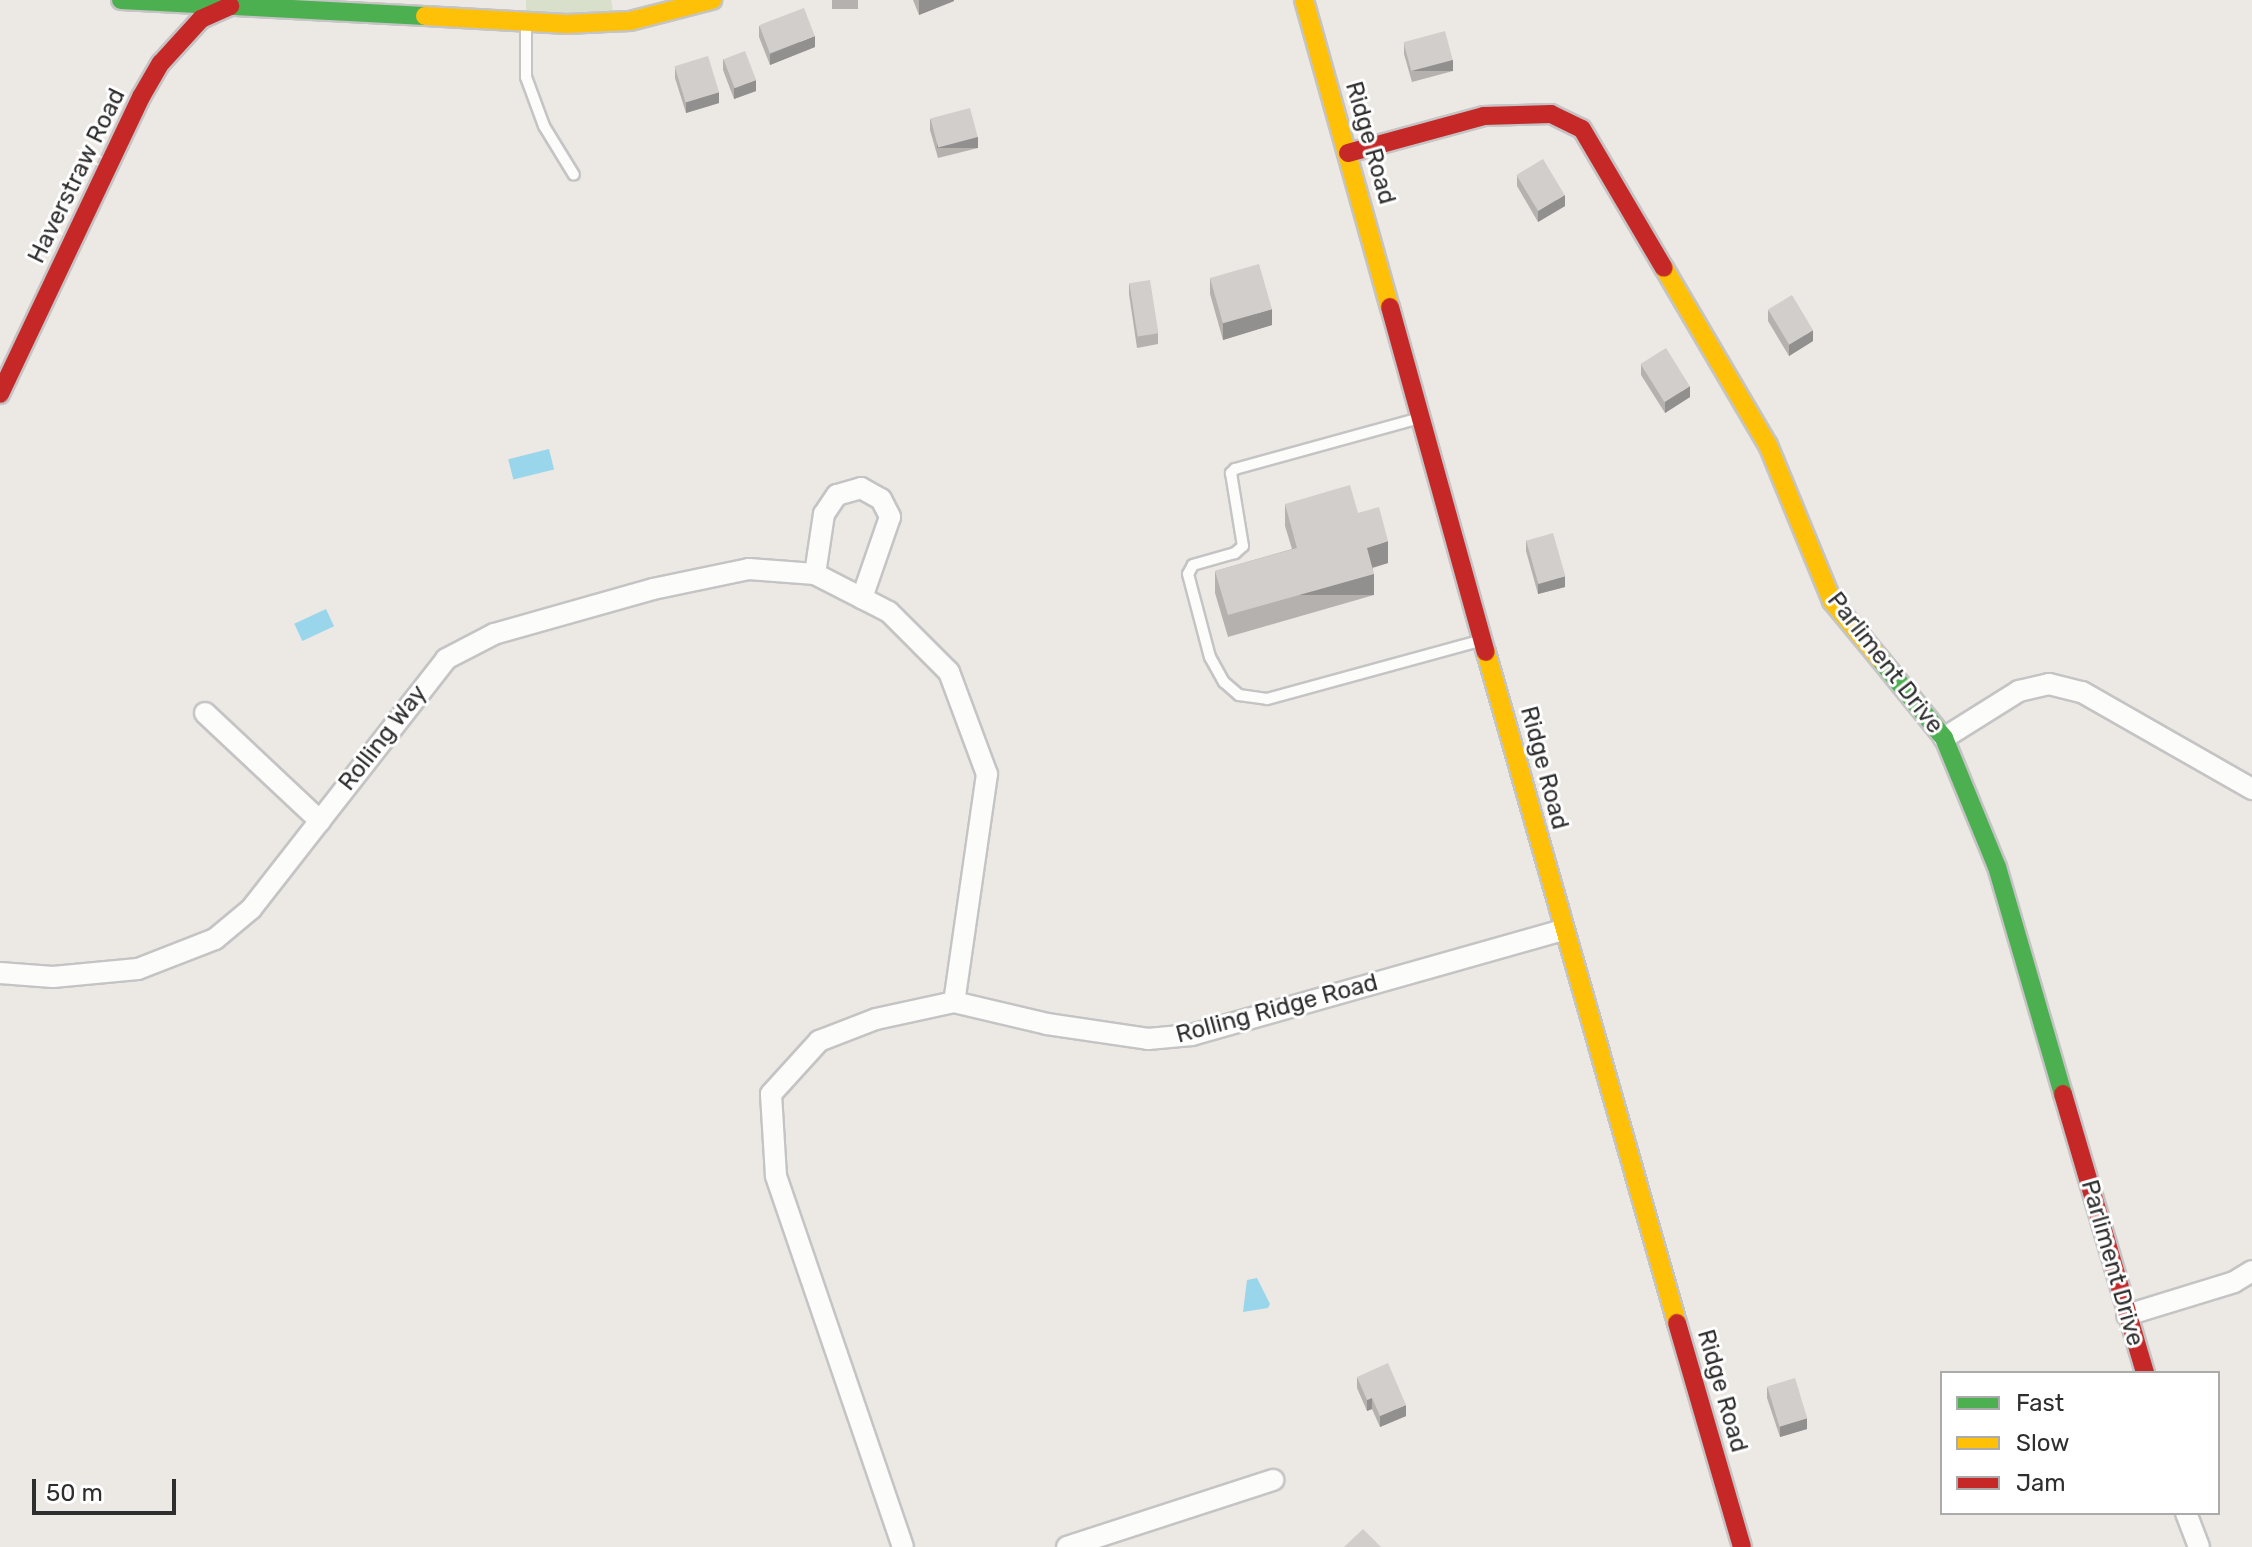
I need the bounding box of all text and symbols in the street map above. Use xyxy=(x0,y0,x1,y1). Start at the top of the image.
street label: Ridge Road xyxy=(1339,78,1401,208)
street label: Haverstraw Road xyxy=(22,84,132,268)
street label: Parliment Drive xyxy=(1821,587,1949,739)
street label: Rolling Way xyxy=(333,679,433,797)
street label: Ridge Road xyxy=(1514,703,1574,833)
street label: Rolling Ridge Road xyxy=(1173,968,1381,1050)
street label: Parliment Drive xyxy=(2075,1177,2149,1349)
street label: Ridge Road xyxy=(1691,1326,1753,1456)
legend xyxy=(1940,1371,2220,1515)
text: Fast xyxy=(2016,1389,2064,1417)
text: Slow xyxy=(2016,1429,2069,1457)
scale bar xyxy=(36,1463,180,1513)
text: Jam xyxy=(2016,1469,2066,1497)
text: 50 m xyxy=(46,1479,103,1507)

